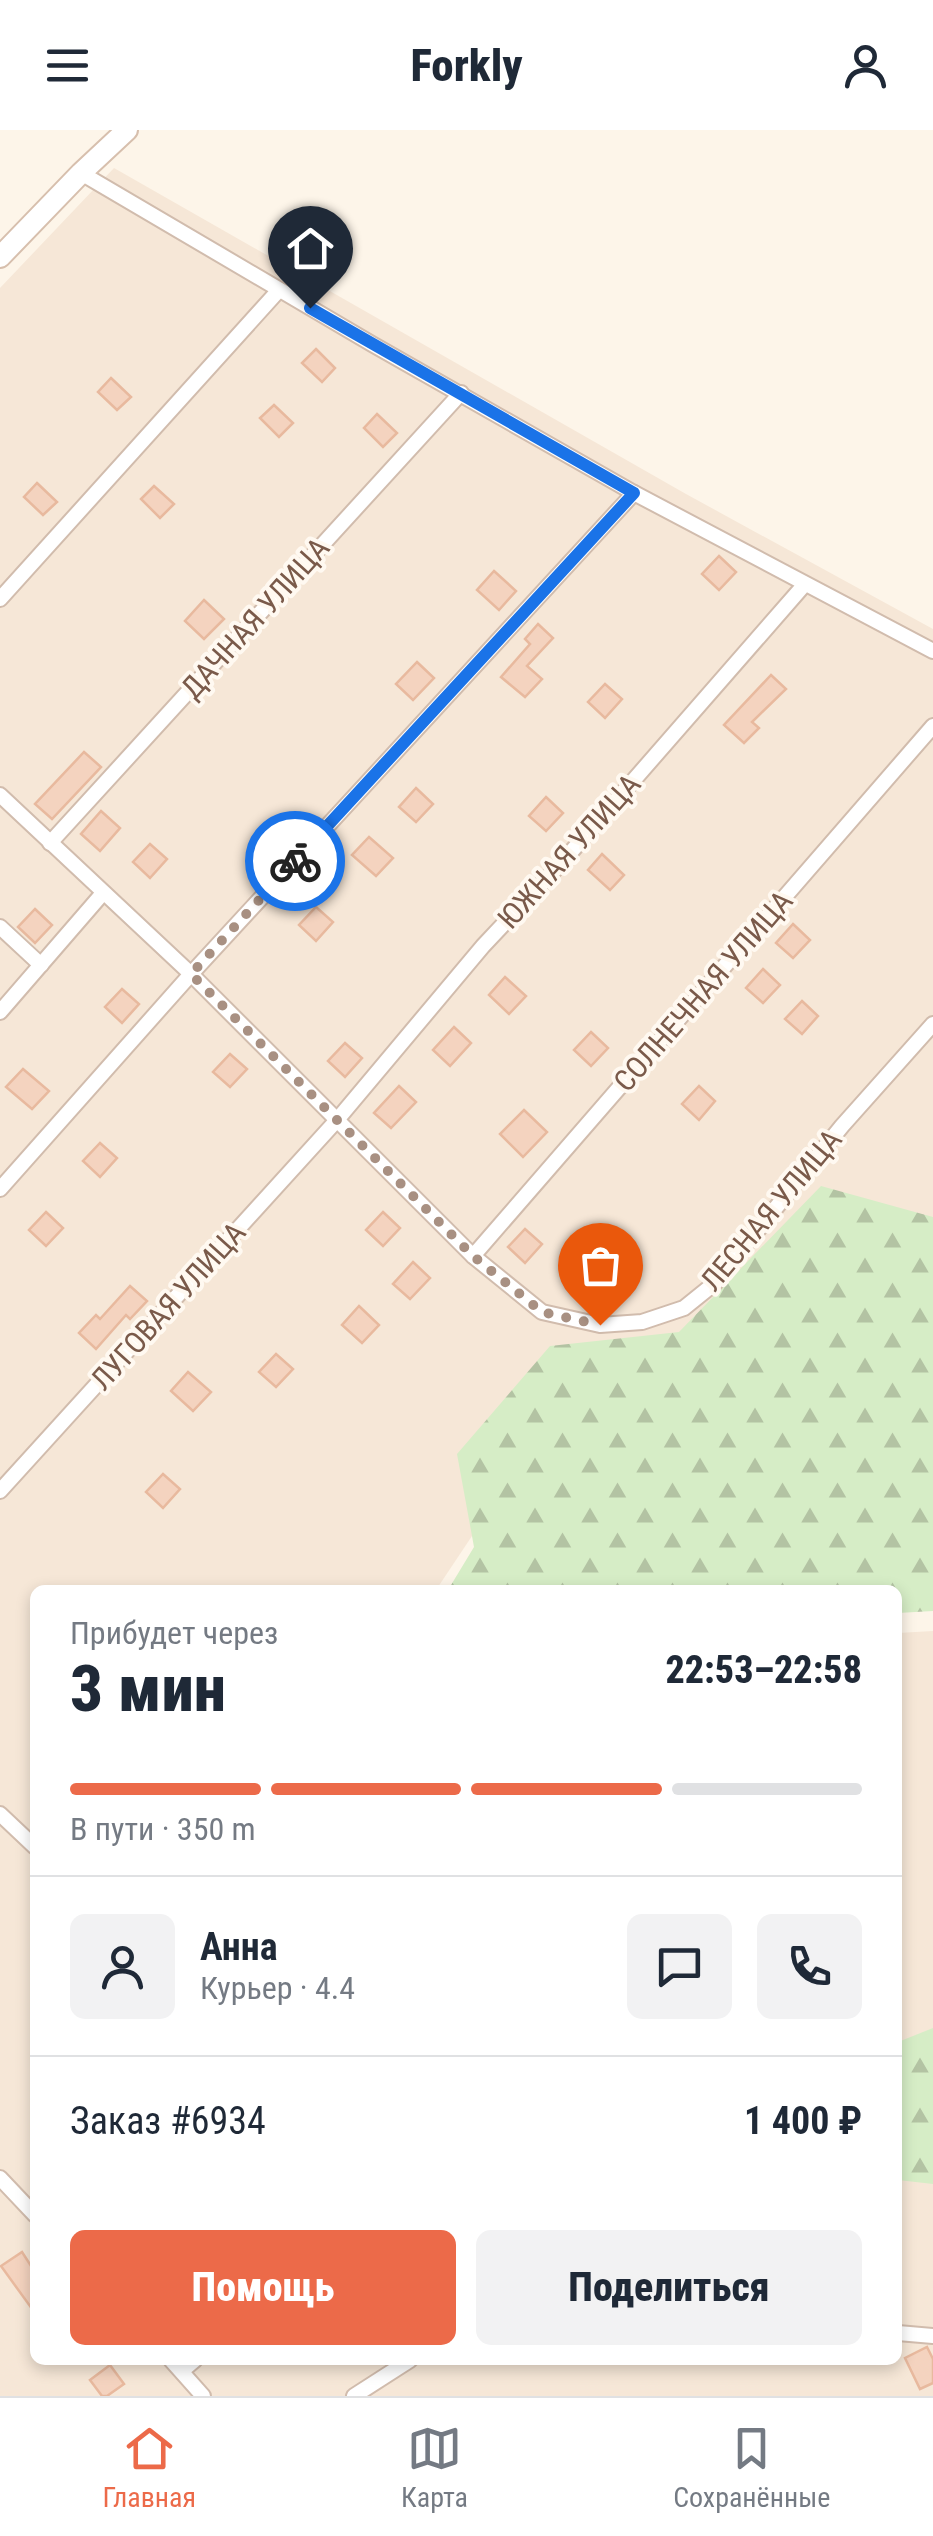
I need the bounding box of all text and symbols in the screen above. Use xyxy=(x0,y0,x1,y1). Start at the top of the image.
icon: menu xyxy=(40,38,95,93)
icon: person xyxy=(838,38,893,93)
text: Forkly xyxy=(410,39,523,92)
pin xyxy=(268,206,353,309)
icon: home xyxy=(283,221,338,276)
street label: ДАЧНАЯ УЛИЦА xyxy=(174,531,336,705)
street label: ЮЖНАЯ УЛИЦА xyxy=(491,767,647,935)
courier xyxy=(245,811,345,911)
icon: bike xyxy=(268,834,323,889)
street label: СОЛНЕЧНАЯ УЛИЦА xyxy=(606,884,800,1098)
street label: ЛЕСНАЯ УЛИЦА xyxy=(693,1122,849,1298)
street label: ЛУГОВАЯ УЛИЦА xyxy=(84,1215,252,1397)
pin xyxy=(558,1223,643,1326)
icon: bag xyxy=(573,1238,628,1293)
text: Прибудет через xyxy=(70,1614,278,1652)
text: 22:53–22:58 xyxy=(665,1648,862,1692)
text: 3 мин xyxy=(70,1651,226,1727)
text: В пути · 350 m xyxy=(70,1810,256,1848)
button: person xyxy=(70,1914,175,2019)
button: chat xyxy=(627,1914,732,2019)
button: phone xyxy=(757,1914,862,2019)
text: Анна xyxy=(200,1925,278,1969)
text: Курьер · 4.4 xyxy=(200,1969,355,2007)
text: Заказ #6934 xyxy=(70,2099,266,2143)
text: 1 400 ₽ xyxy=(744,2099,862,2143)
button: Помощь xyxy=(70,2230,456,2345)
button: Поделиться xyxy=(476,2230,862,2345)
tab: Главная xyxy=(103,2421,196,2514)
tab: Карта xyxy=(401,2421,468,2514)
tab: Сохранённые xyxy=(673,2421,830,2514)

